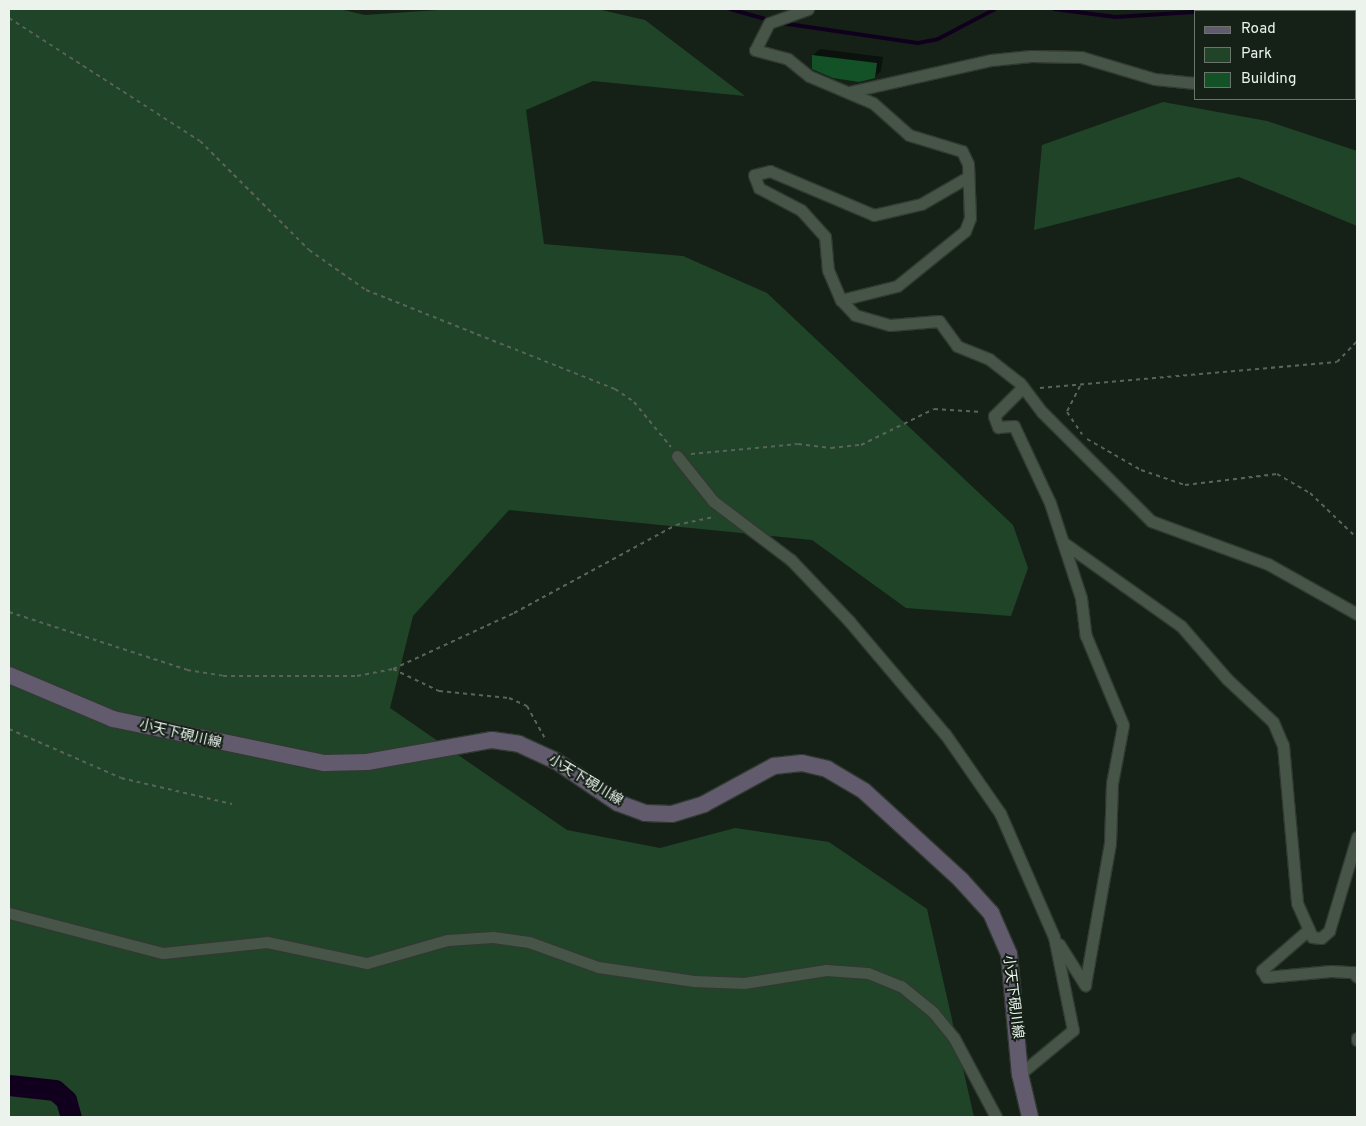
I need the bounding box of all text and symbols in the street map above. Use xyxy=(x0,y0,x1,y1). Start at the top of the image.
legend xyxy=(1194,10,1356,100)
text: Road xyxy=(1241,20,1276,39)
text: Park xyxy=(1241,45,1272,64)
text: Building xyxy=(1241,70,1296,89)
street label: 小天下硯川線 xyxy=(137,717,223,753)
street label: 小天下硯川線 xyxy=(545,752,625,810)
street label: 小天下硯川線 xyxy=(999,954,1025,1040)

